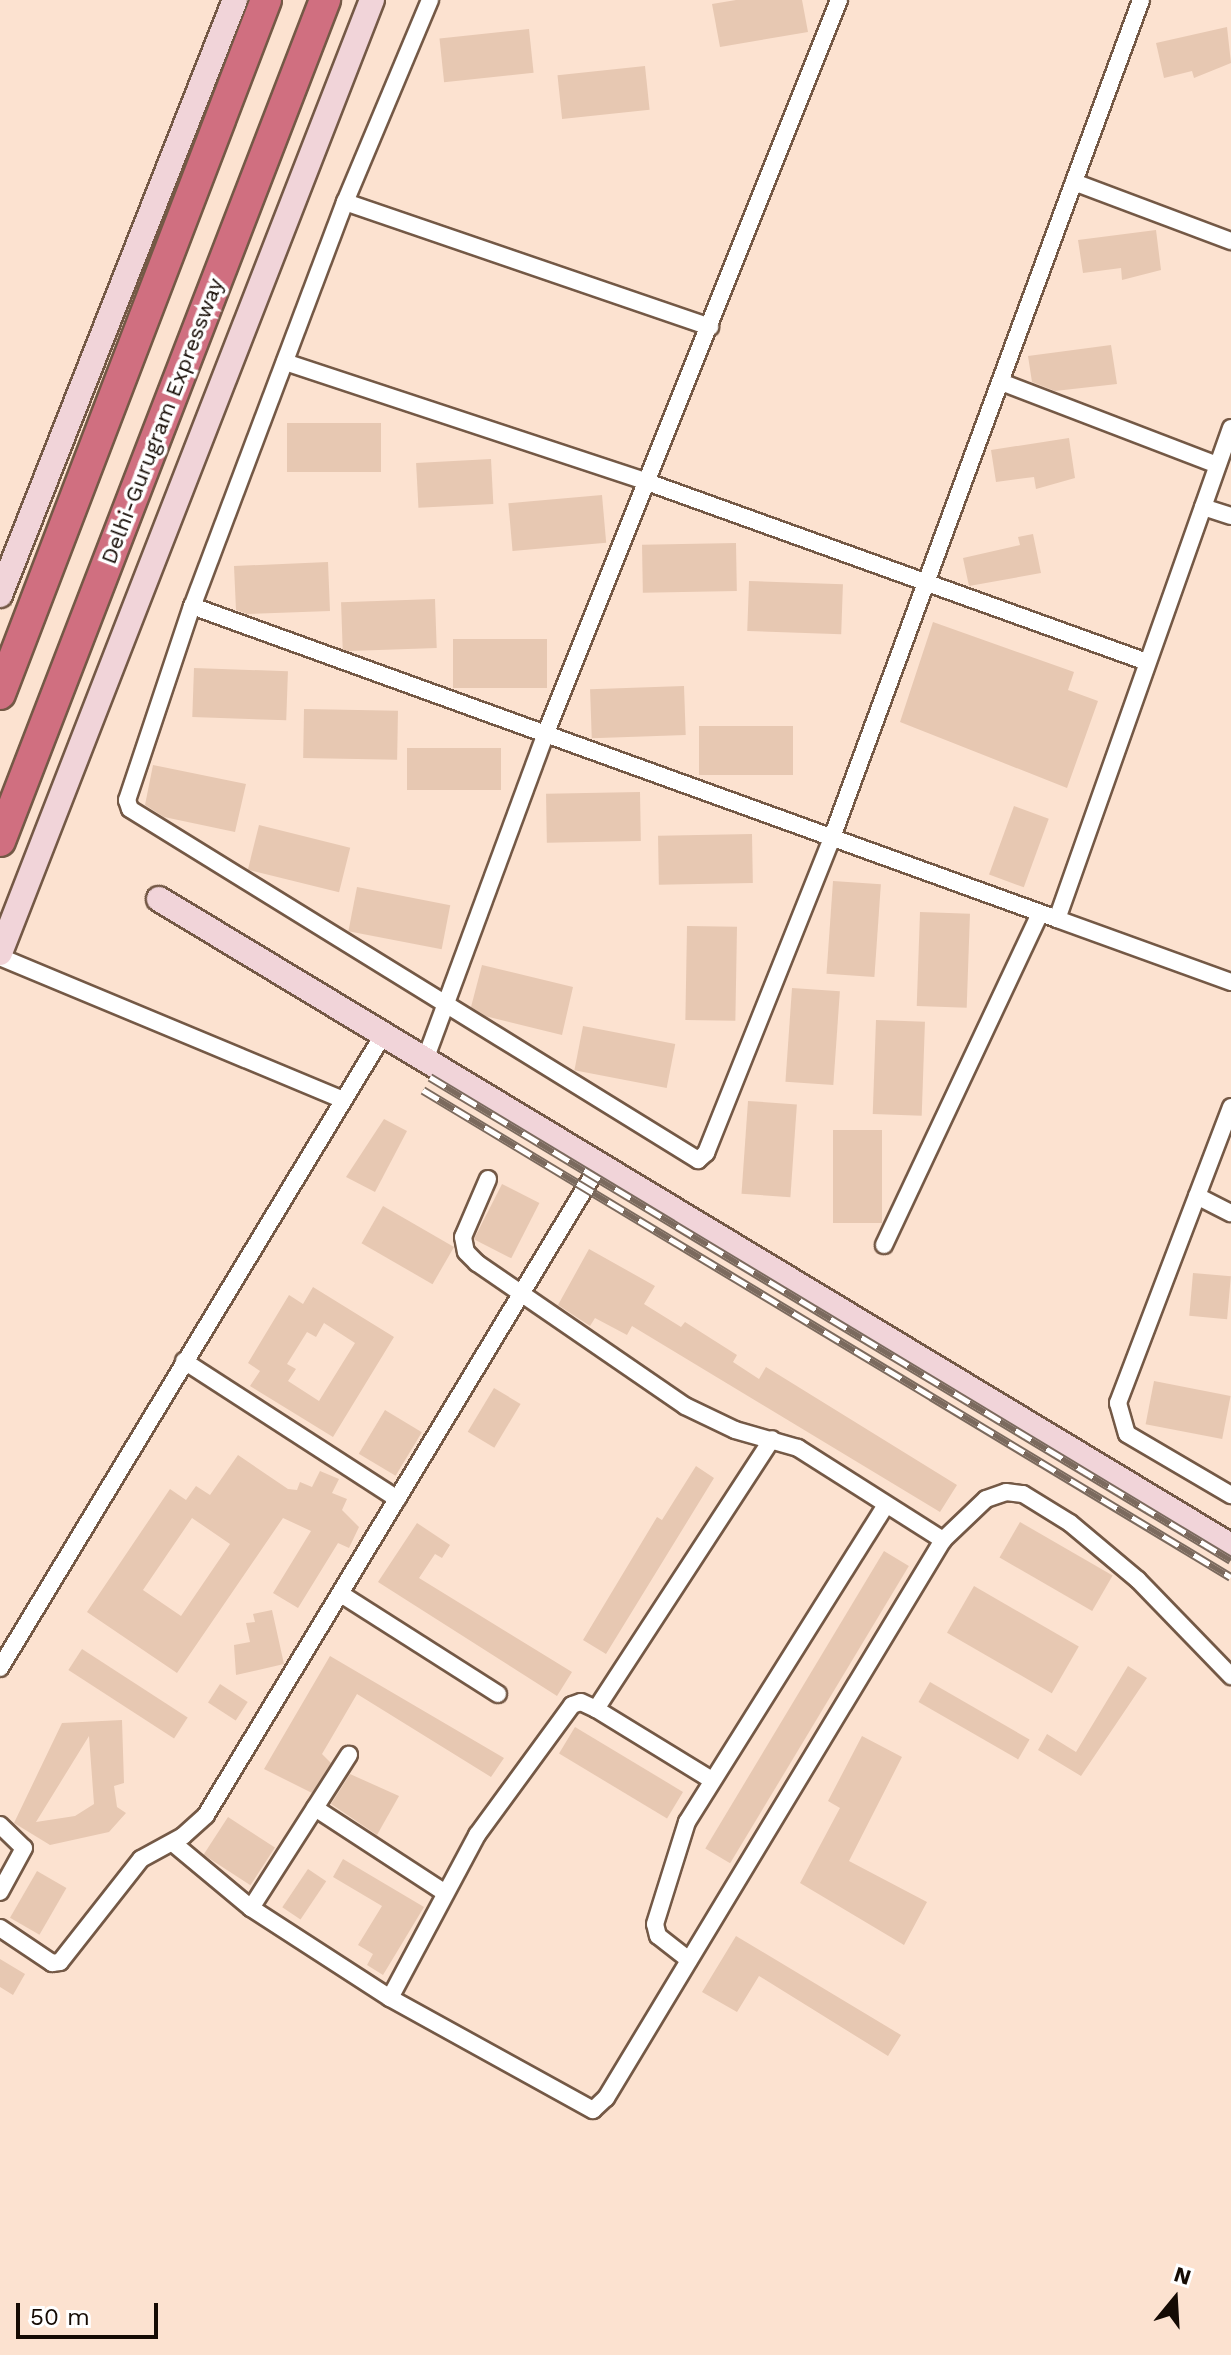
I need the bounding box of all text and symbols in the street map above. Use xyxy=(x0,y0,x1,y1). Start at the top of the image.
street label: Delhi-Gurugram Expressway xyxy=(95,274,229,568)
north arrow xyxy=(1135,2259,1215,2339)
text: N xyxy=(1171,2261,1194,2290)
scale bar xyxy=(20,2287,162,2337)
text: 50 m xyxy=(30,2303,90,2331)

